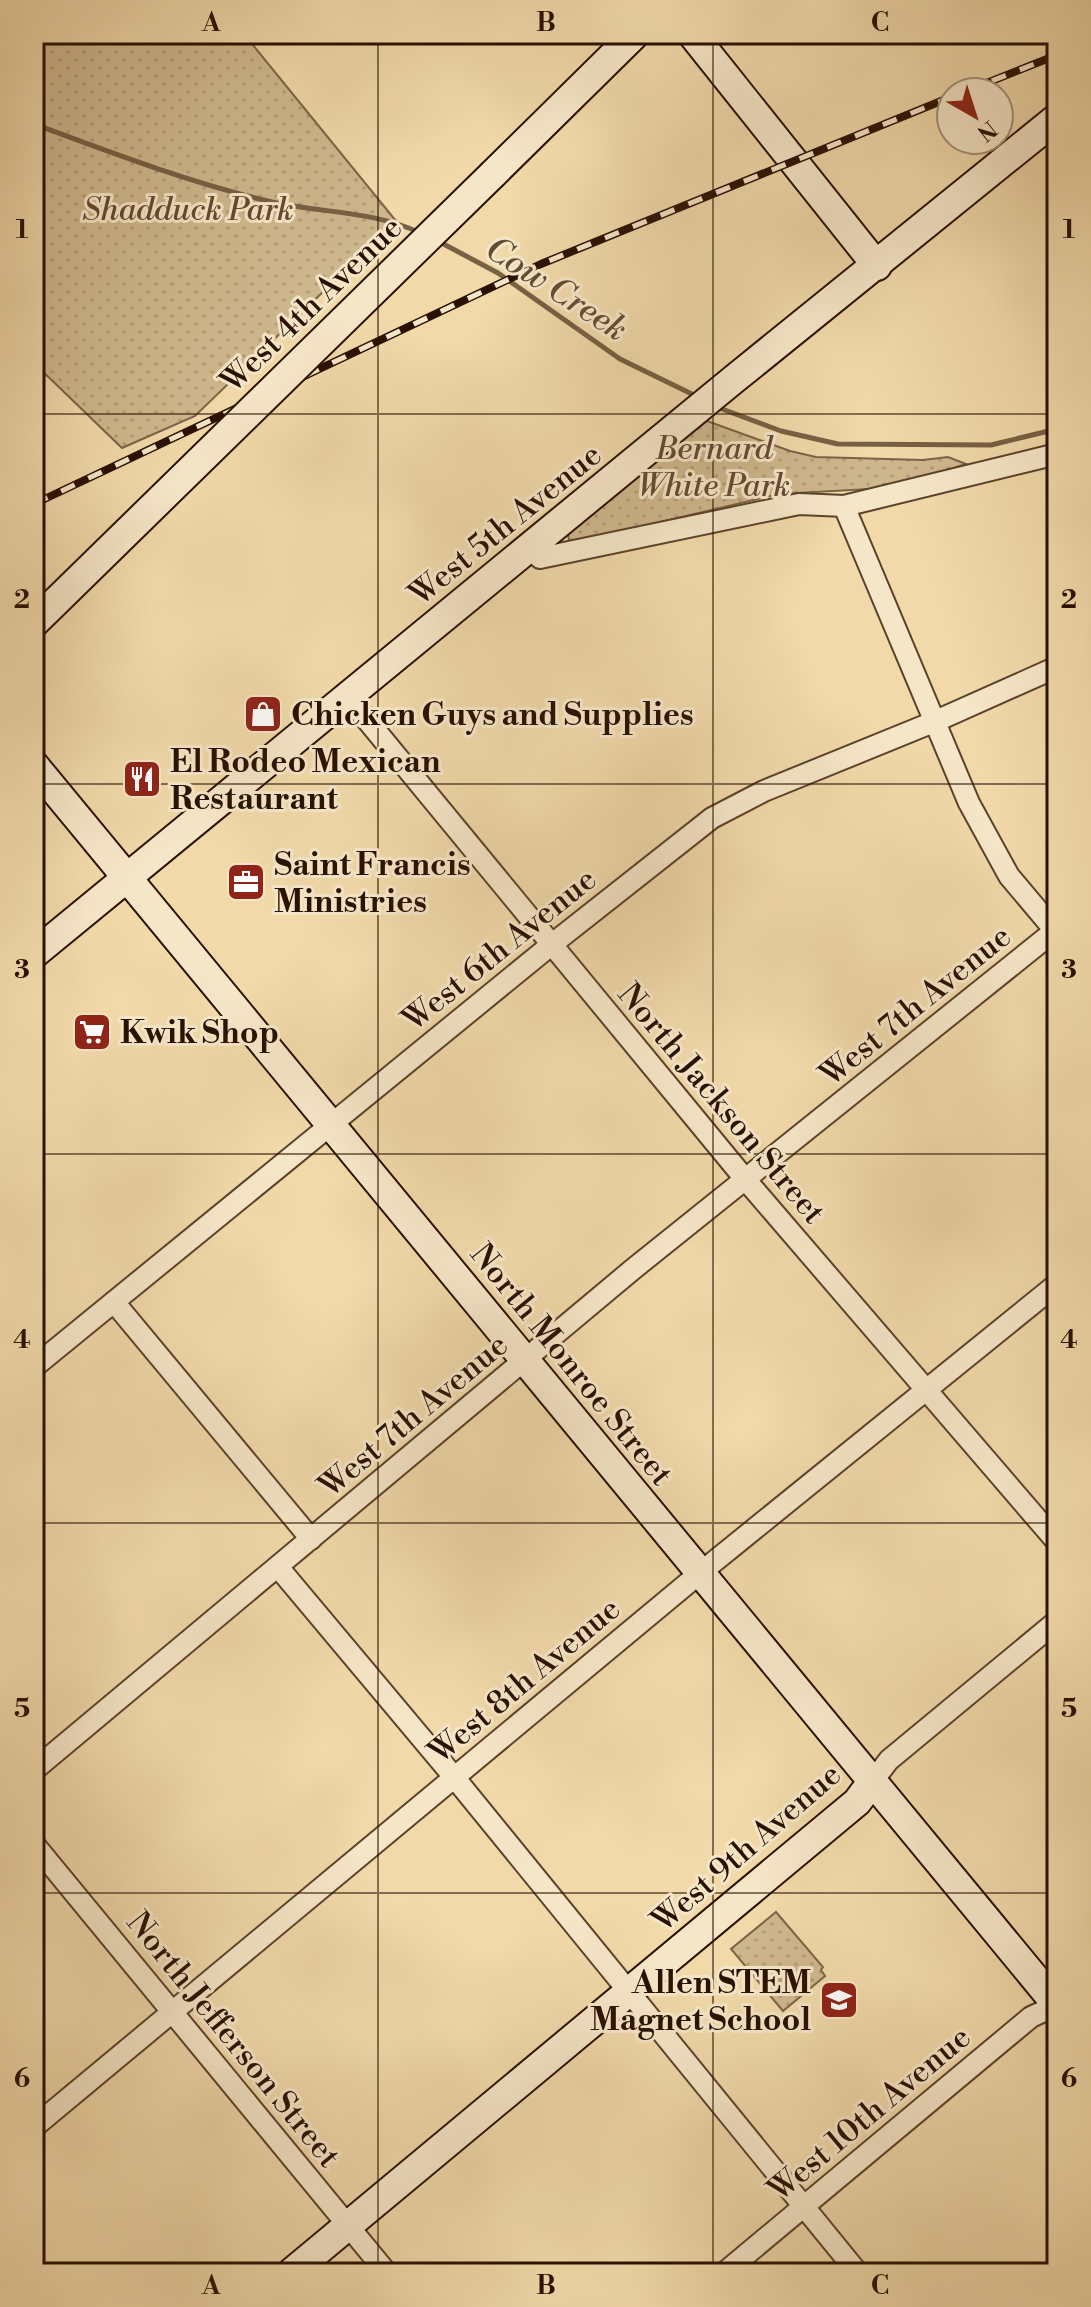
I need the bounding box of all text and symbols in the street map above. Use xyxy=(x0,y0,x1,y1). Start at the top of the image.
text: A xyxy=(201,7,221,39)
text: B xyxy=(536,7,556,39)
text: C xyxy=(871,7,889,39)
north arrow xyxy=(935,76,1015,156)
text: N xyxy=(971,114,1002,147)
park label: Shadduck Park xyxy=(82,190,294,230)
street label: West 4th Avenue xyxy=(212,208,411,402)
text: 1 xyxy=(16,214,29,246)
text: 1 xyxy=(1063,214,1076,246)
water label: Cow Creek xyxy=(477,228,635,351)
park label: Bernard White Park xyxy=(638,429,790,506)
street label: West 5th Avenue xyxy=(401,435,610,615)
text: 2 xyxy=(14,584,30,616)
text: 2 xyxy=(1061,584,1077,616)
shop icon: Chicken Guys and Supplies xyxy=(242,693,284,735)
place label: Chicken Guys and Supplies xyxy=(291,695,694,735)
place label: El Rodeo Mexican Restaurant xyxy=(170,742,441,819)
restaurant icon: El Rodeo Mexican Restaurant xyxy=(121,758,163,800)
place label: Saint Francis Ministries xyxy=(274,845,471,922)
street label: West 6th Avenue xyxy=(394,859,605,1041)
office icon: Saint Francis Ministries xyxy=(225,861,267,903)
street label: West 7th Avenue xyxy=(811,917,1019,1096)
text: 3 xyxy=(14,954,30,986)
text: 3 xyxy=(1061,954,1077,986)
street label: North Jackson Street xyxy=(609,975,834,1232)
supermarket icon: Kwik Shop xyxy=(71,1011,113,1053)
place label: Kwik Shop xyxy=(120,1013,279,1053)
street label: North Monroe Street xyxy=(461,1235,681,1494)
text: 4 xyxy=(13,1324,31,1356)
text: 4 xyxy=(1060,1324,1078,1356)
street label: West 7th Avenue xyxy=(310,1325,516,1507)
street label: West 8th Avenue xyxy=(420,1589,629,1773)
text: 5 xyxy=(14,1693,30,1725)
text: 5 xyxy=(1061,1693,1077,1725)
street label: West 9th Avenue xyxy=(643,1755,849,1941)
street label: North Jefferson Street xyxy=(118,1903,349,2176)
place label: Allen STEM Magnet School xyxy=(590,1963,811,2040)
school or university icon: Allen STEM Magnet School xyxy=(818,1979,860,2021)
street label: West 10th Avenue xyxy=(759,2017,979,2211)
text: 6 xyxy=(14,2063,30,2095)
text: 6 xyxy=(1061,2063,1077,2095)
text: A xyxy=(201,2270,221,2302)
text: B xyxy=(536,2270,556,2302)
text: C xyxy=(871,2270,889,2302)

